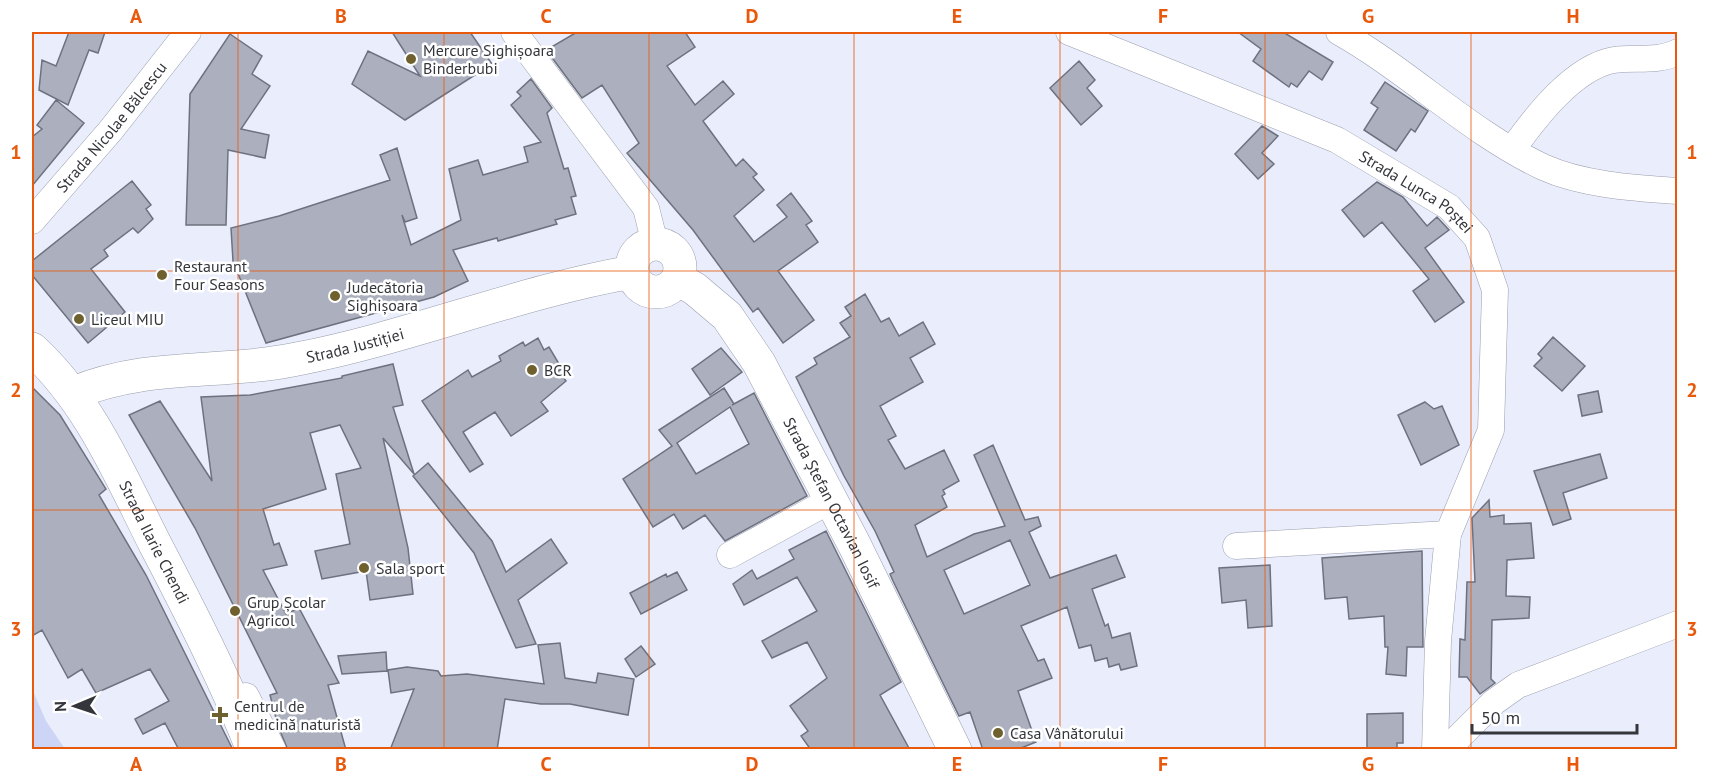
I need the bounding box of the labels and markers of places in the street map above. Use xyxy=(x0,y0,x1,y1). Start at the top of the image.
place label: Mercure Sighișoara Binderbubi xyxy=(423,40,554,78)
marker: Mercure Sighișoara Binderbubi xyxy=(404,52,418,66)
place label: Restaurant Four Seasons xyxy=(174,256,265,294)
marker: Restaurant Four Seasons xyxy=(155,268,169,282)
place label: Judecătoria Sighișoara xyxy=(346,277,423,315)
marker: Judecătoria Sighișoara xyxy=(328,289,342,303)
place label: Liceul MIU xyxy=(91,309,164,329)
marker: Liceul MIU xyxy=(72,312,86,326)
place label: BCR xyxy=(544,360,572,380)
marker: BCR xyxy=(525,363,539,377)
place label: Sala sport xyxy=(376,558,445,578)
marker: Sala sport xyxy=(357,561,371,575)
place label: Grup Școlar Agricol xyxy=(247,592,326,630)
marker: Grup Școlar Agricol xyxy=(228,604,242,618)
place label: Centrul de medicină naturistă xyxy=(234,696,361,734)
marker: Centrul de medicină naturistă xyxy=(211,706,229,724)
place label: Casa Vânătorului xyxy=(1010,723,1124,743)
marker: Casa Vânătorului xyxy=(991,726,1005,740)

